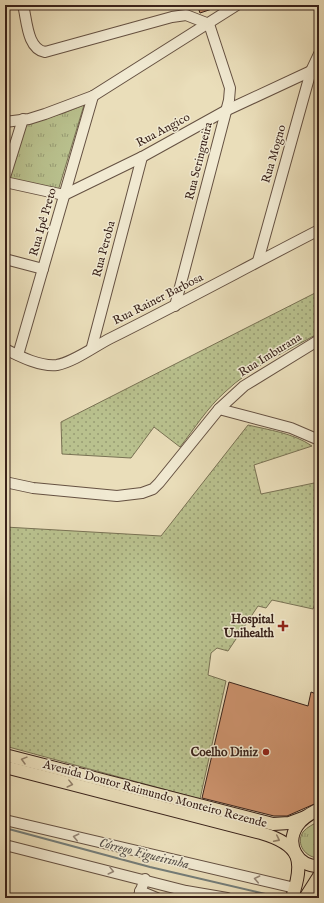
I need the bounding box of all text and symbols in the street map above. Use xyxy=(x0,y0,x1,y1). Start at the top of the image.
street label: Rua Angico xyxy=(133,109,193,150)
street label: Rua Seringueira xyxy=(182,120,216,202)
street label: Rua Mogno xyxy=(259,123,290,185)
street label: Rua Ipê Preto xyxy=(26,186,61,258)
street label: Rua Peroba xyxy=(89,218,119,279)
street label: Rua Rainer Barbosa xyxy=(110,269,206,328)
street label: Rua Imburana xyxy=(236,329,305,380)
place label: Hospital Unihealth xyxy=(223,612,275,641)
marker: Hospital Unihealth xyxy=(277,620,289,632)
place label: Coelho Diniz xyxy=(191,745,258,760)
marker: Coelho Diniz xyxy=(261,747,271,757)
one-way arrow xyxy=(20,756,27,764)
street label: Avenida Doutor Raimundo Monteiro Rezende xyxy=(40,757,269,831)
one-way arrow xyxy=(67,779,73,787)
one-way arrow xyxy=(73,833,80,842)
one-way arrow xyxy=(272,834,280,842)
water label: Córrego Figueirinha xyxy=(97,835,191,874)
one-way arrow xyxy=(108,866,114,874)
one-way arrow xyxy=(254,876,260,884)

